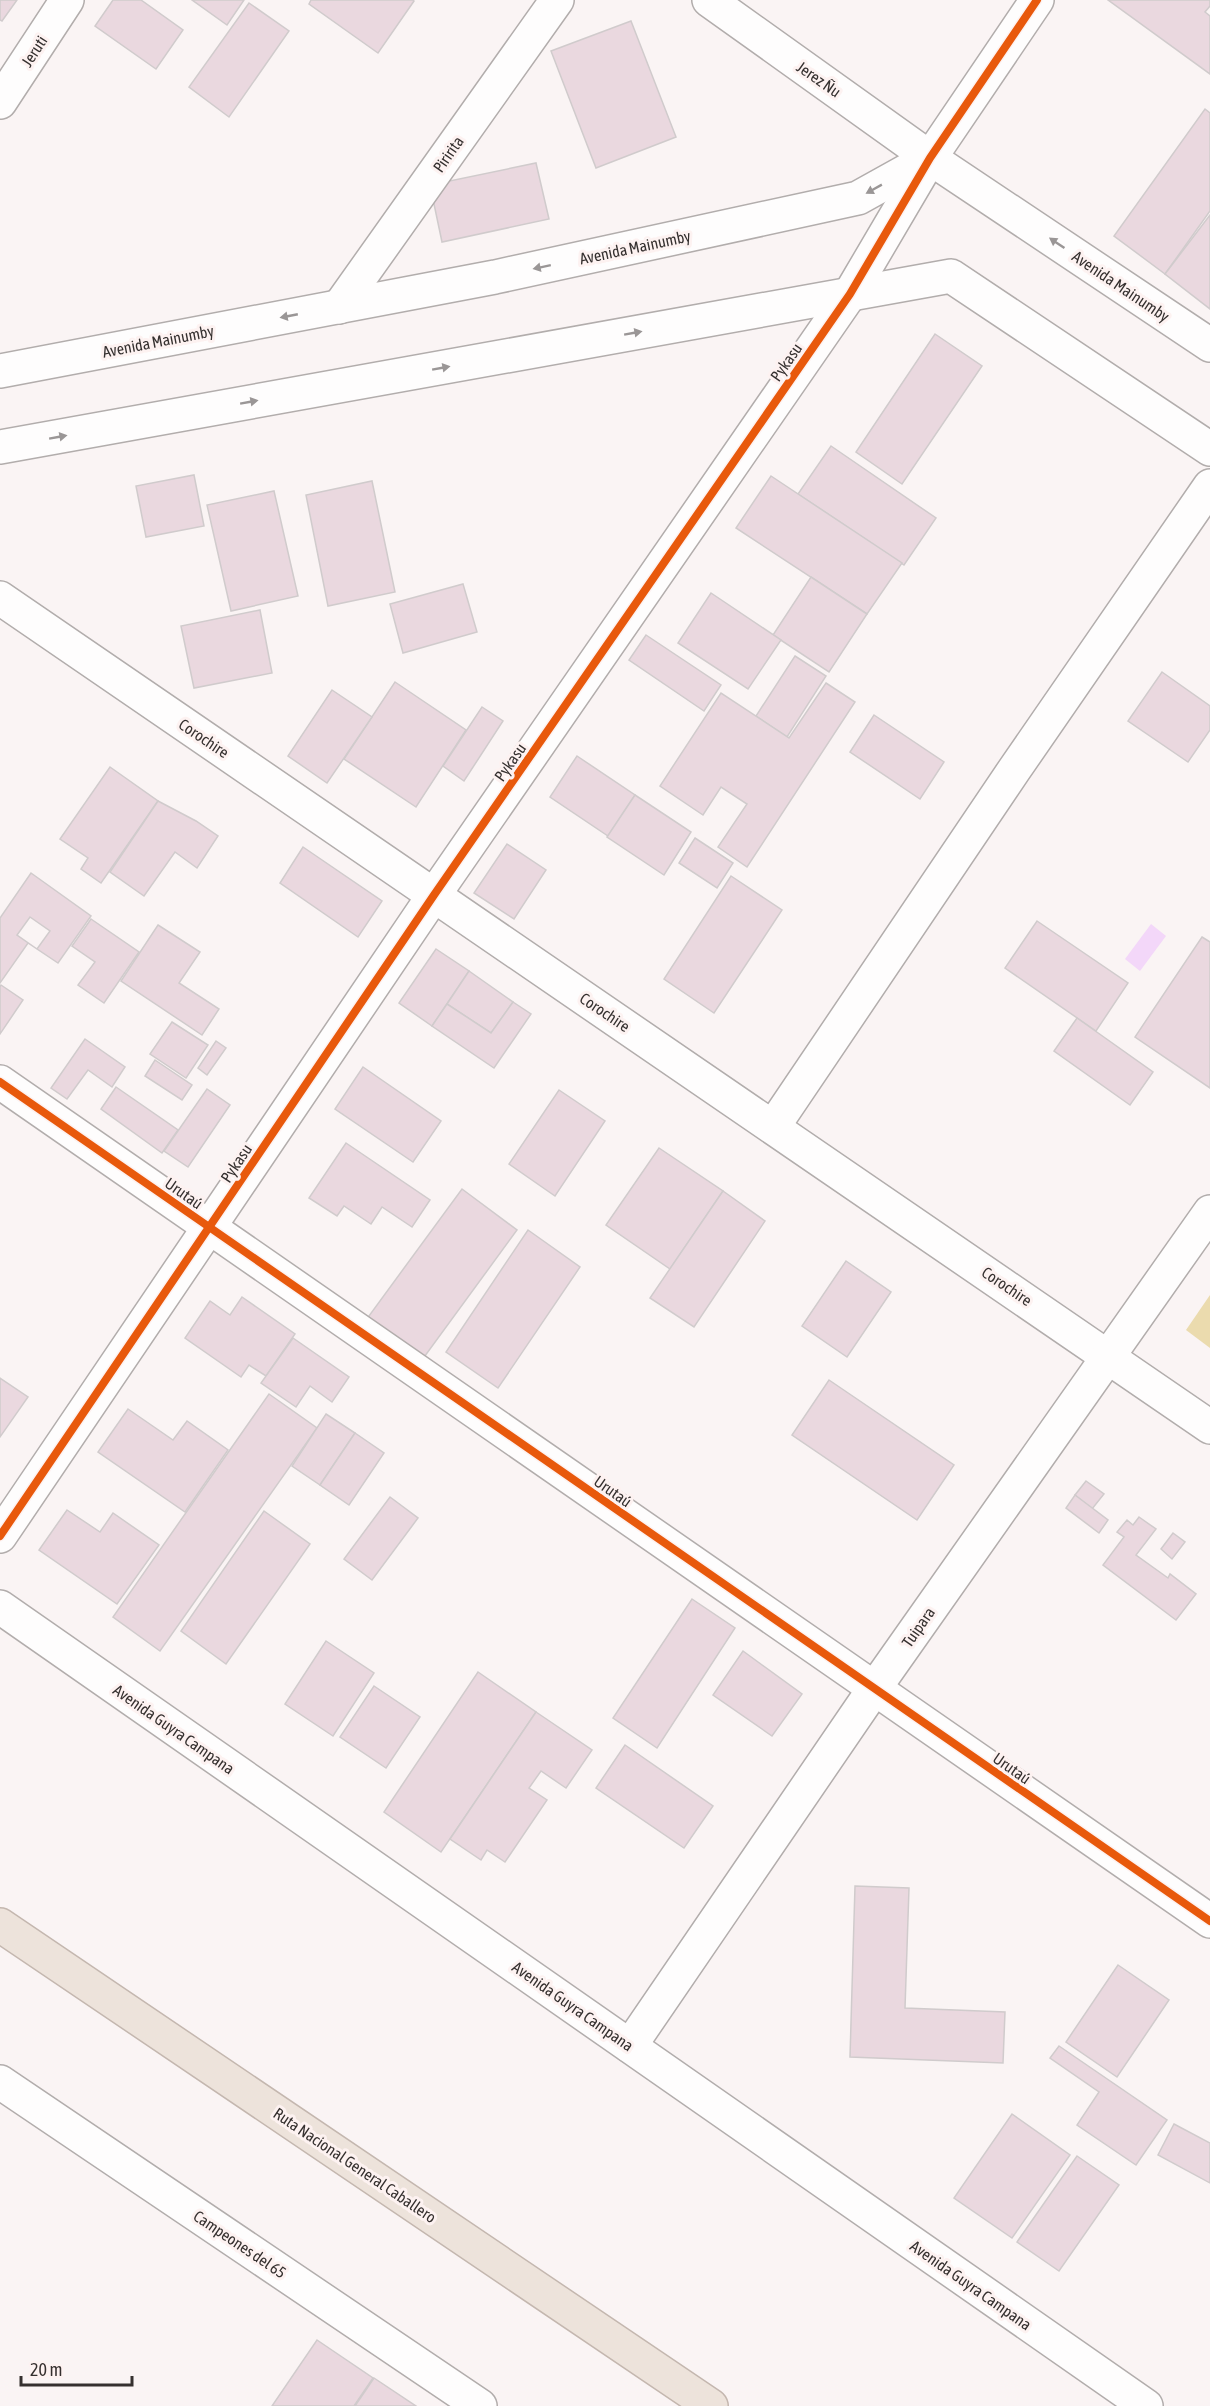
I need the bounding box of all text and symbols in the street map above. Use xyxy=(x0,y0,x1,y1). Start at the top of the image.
street label: Jeruti xyxy=(17,32,51,70)
street label: Jerez Ñu xyxy=(794,57,844,101)
street label: Piririta xyxy=(429,132,467,176)
one-way arrow xyxy=(865,184,882,194)
street label: Avenida Mainumby xyxy=(578,226,693,269)
one-way arrow xyxy=(1048,237,1065,248)
street label: Avenida Mainumby xyxy=(1069,247,1173,326)
one-way arrow xyxy=(532,263,551,272)
one-way arrow xyxy=(279,312,298,321)
street label: Avenida Mainumby xyxy=(101,321,216,362)
one-way arrow xyxy=(624,329,643,338)
street label: Pykasu xyxy=(766,340,806,385)
one-way arrow xyxy=(432,363,451,372)
one-way arrow xyxy=(240,398,259,407)
one-way arrow xyxy=(48,432,67,441)
street label: Corochire xyxy=(176,715,232,761)
street label: Pykasu xyxy=(490,740,530,785)
street label: Corochire xyxy=(577,989,633,1035)
street label: Pykasu xyxy=(217,1140,256,1186)
street label: Urutaú xyxy=(162,1174,206,1212)
street label: Corochire xyxy=(979,1263,1035,1309)
street label: Urutaú xyxy=(591,1472,635,1510)
street label: Tuipara xyxy=(898,1604,939,1651)
street label: Avenida Guyra Campana xyxy=(110,1680,238,1778)
street label: Urutaú xyxy=(990,1749,1034,1787)
street label: Avenida Guyra Campana xyxy=(509,1957,637,2055)
street label: Ruta Nacional General Caballero xyxy=(270,2104,440,2226)
street label: Campeones del 65 xyxy=(190,2206,290,2282)
street label: Avenida Guyra Campana xyxy=(907,2236,1035,2334)
scale bar xyxy=(21,2349,132,2387)
text: 20 m xyxy=(30,2359,62,2380)

